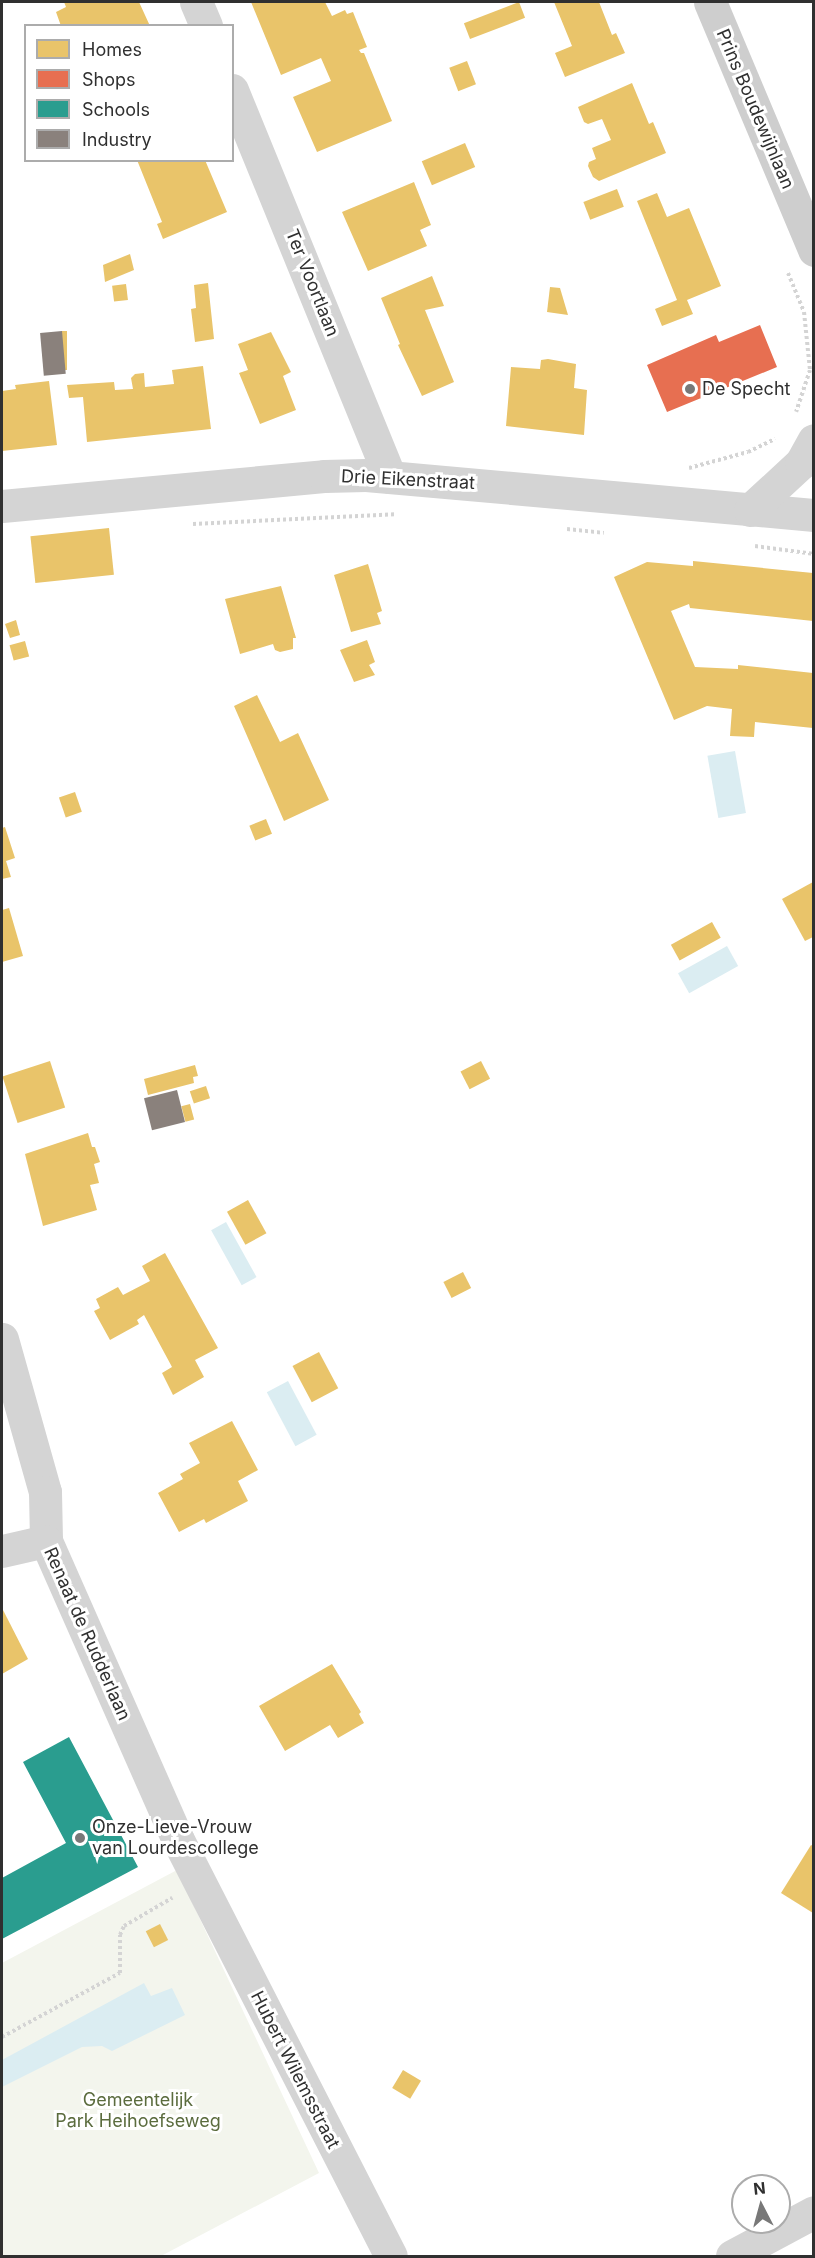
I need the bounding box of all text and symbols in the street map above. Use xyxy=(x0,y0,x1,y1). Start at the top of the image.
legend xyxy=(24,24,234,162)
street label: Prins Boudewijnlaan xyxy=(711,26,799,192)
text: Homes xyxy=(82,39,142,60)
text: Shops xyxy=(82,69,136,90)
text: Schools xyxy=(82,99,150,120)
text: Industry xyxy=(82,129,152,150)
street label: Ter Voortlaan xyxy=(281,226,343,340)
place label: De Specht xyxy=(702,378,790,400)
marker: De Specht xyxy=(683,382,697,396)
street label: Drie Eikenstraat xyxy=(341,466,475,494)
street label: Renaat de Rudderlaan xyxy=(39,1544,135,1724)
place label: Onze-Lieve-Vrouw van Lourdescollege xyxy=(92,1817,259,1860)
marker: Onze-Lieve-Vrouw van Lourdescollege xyxy=(73,1831,87,1845)
street label: Hubert Wilemsstraat xyxy=(246,1988,344,2152)
park label: Gemeentelijk Park Heihoefseweg xyxy=(55,2090,221,2132)
north arrow xyxy=(731,2174,791,2234)
text: N xyxy=(752,2178,766,2199)

